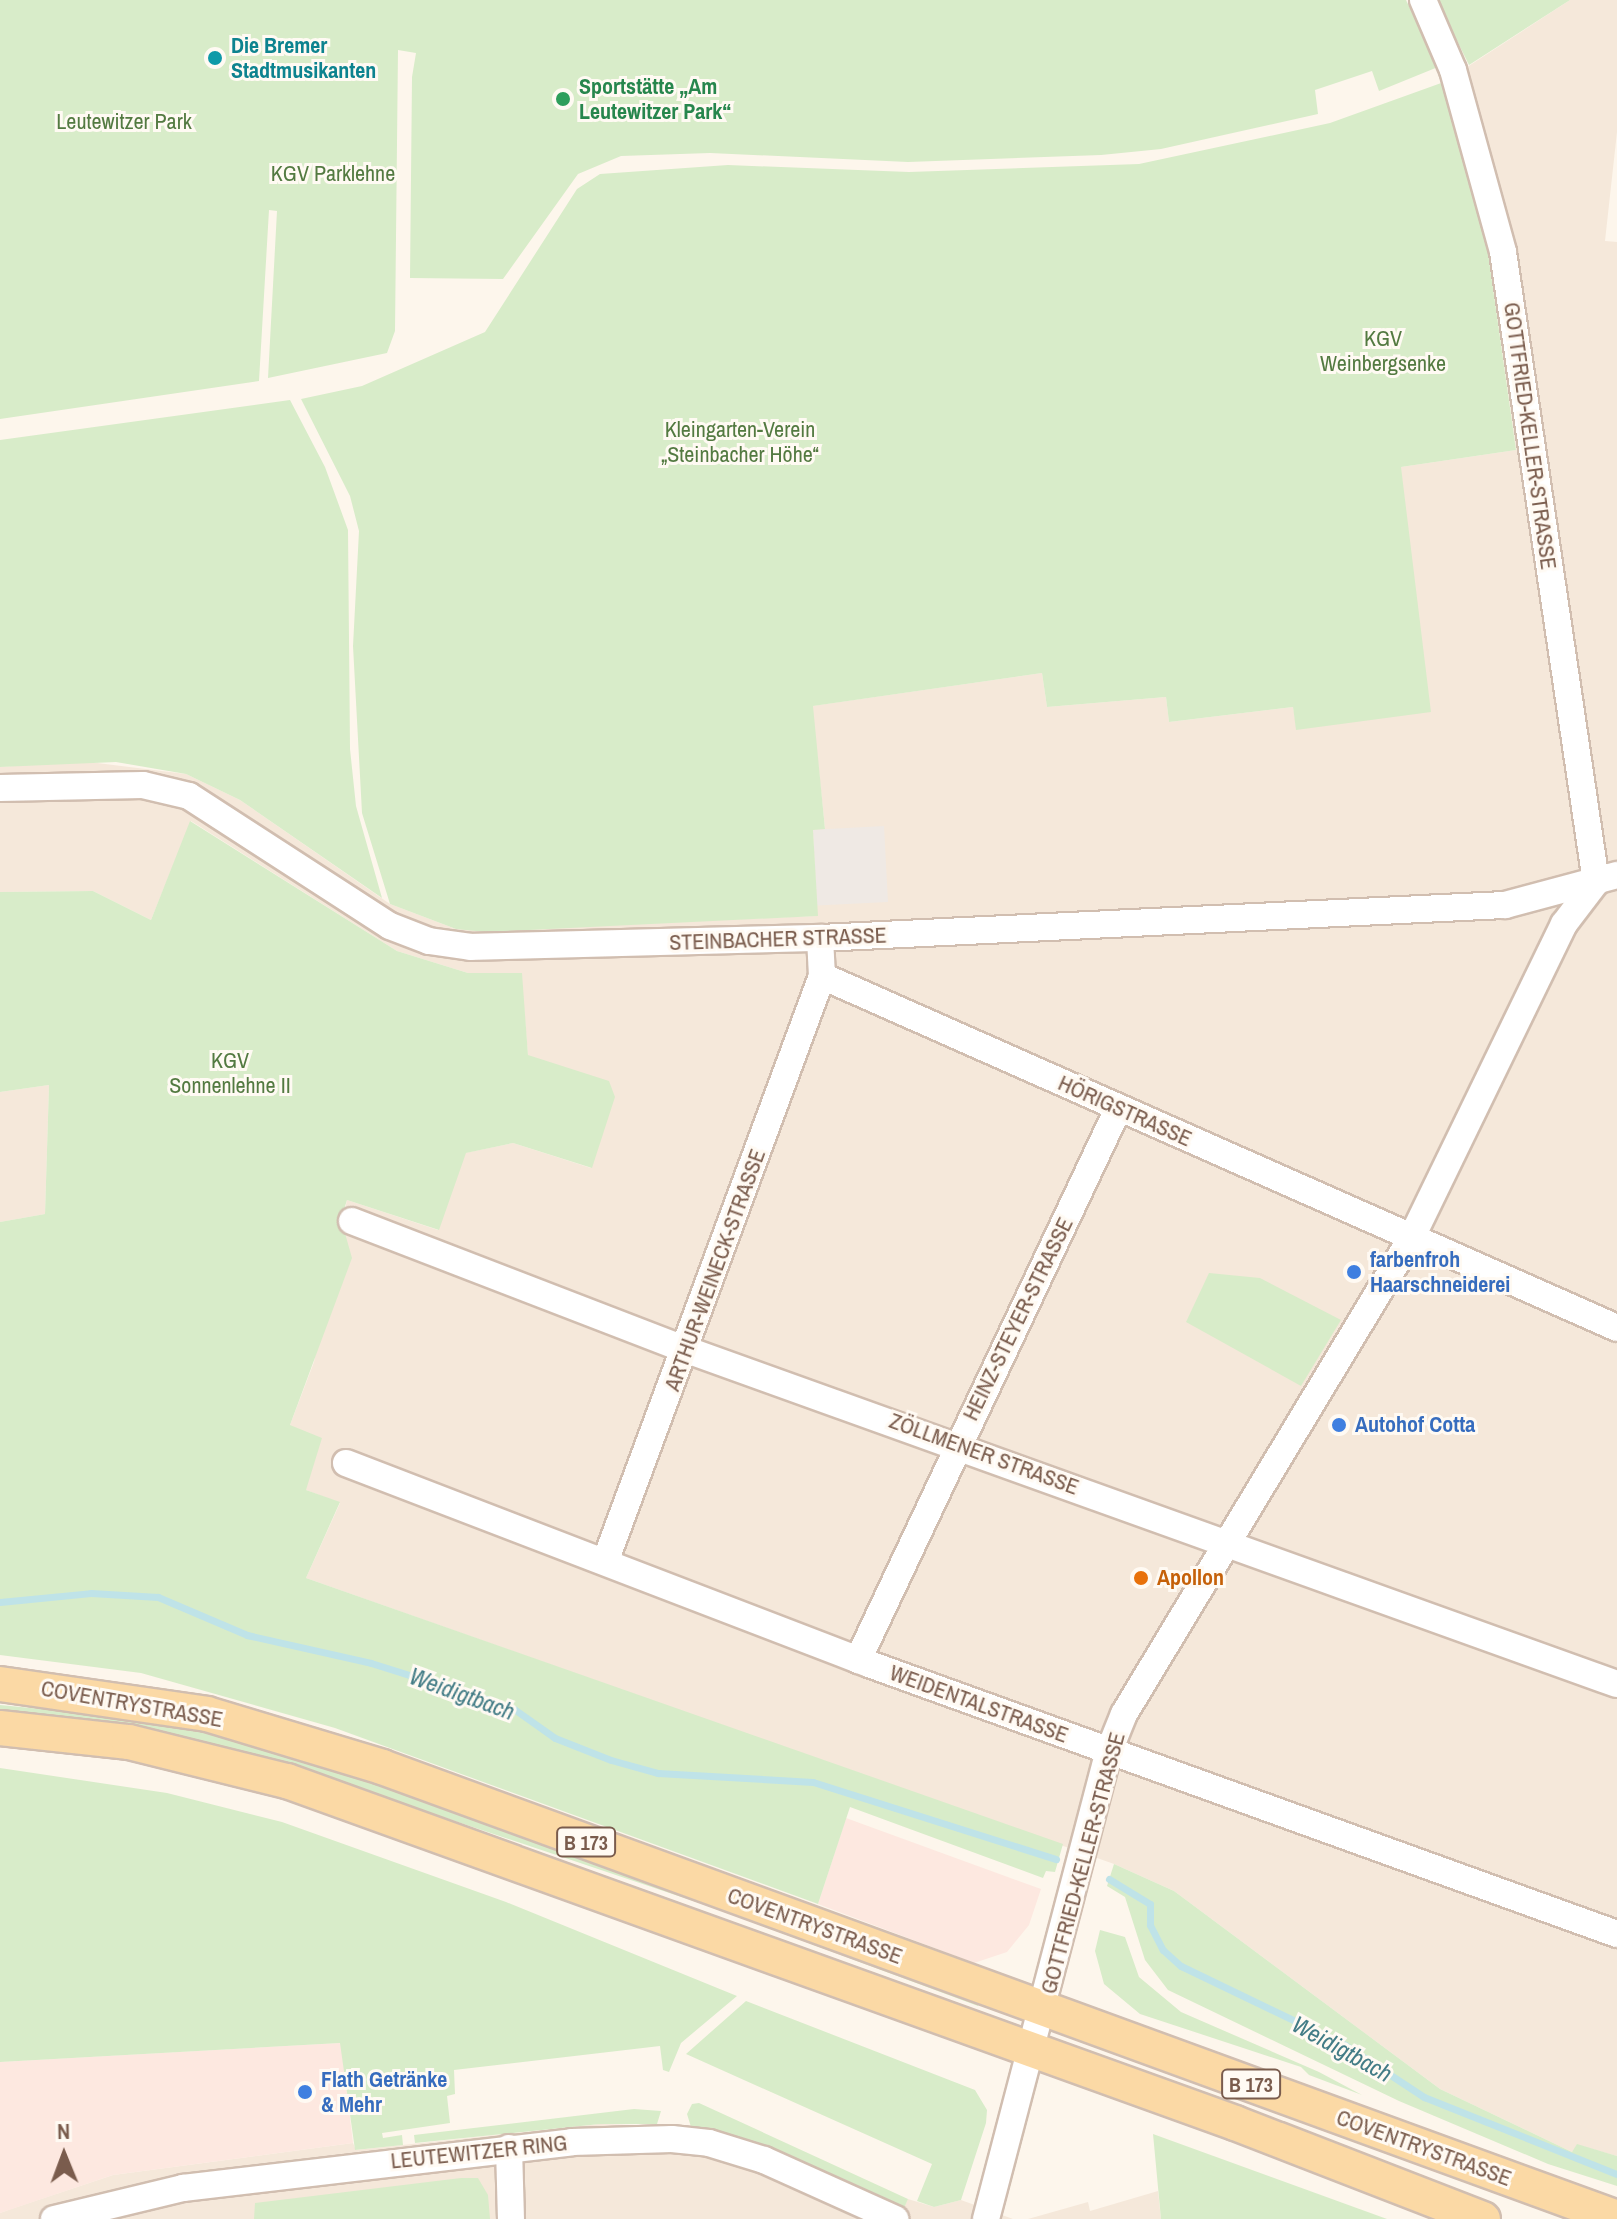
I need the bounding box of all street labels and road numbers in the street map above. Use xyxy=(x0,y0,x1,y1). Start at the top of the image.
street label: GOTTFRIED-KELLER-STRASSE xyxy=(1498,301,1562,571)
street label: STEINBACHER STRASSE xyxy=(669,922,887,956)
street label: HÖRIGSTRASSE xyxy=(1054,1070,1196,1152)
street label: ARTHUR-WEINECK-STRASSE xyxy=(659,1146,771,1394)
street label: HEINZ-STEYER-STRASSE xyxy=(957,1213,1079,1425)
street label: ZÖLLMENER STRASSE xyxy=(886,1407,1082,1501)
street label: WEIDENTALSTRASSE xyxy=(886,1659,1072,1749)
street label: COVENTRYSTRASSE xyxy=(39,1675,225,1733)
street label: GOTTFRIED-KELLER-STRASSE xyxy=(1035,1729,1131,1997)
road number: B 173 xyxy=(556,1826,616,1858)
street label: COVENTRYSTRASSE xyxy=(724,1882,906,1970)
road number: B 173 xyxy=(1221,2068,1281,2100)
street label: COVENTRYSTRASSE xyxy=(1333,2104,1515,2192)
street label: LEUTEWITZER RING xyxy=(389,2130,569,2174)

